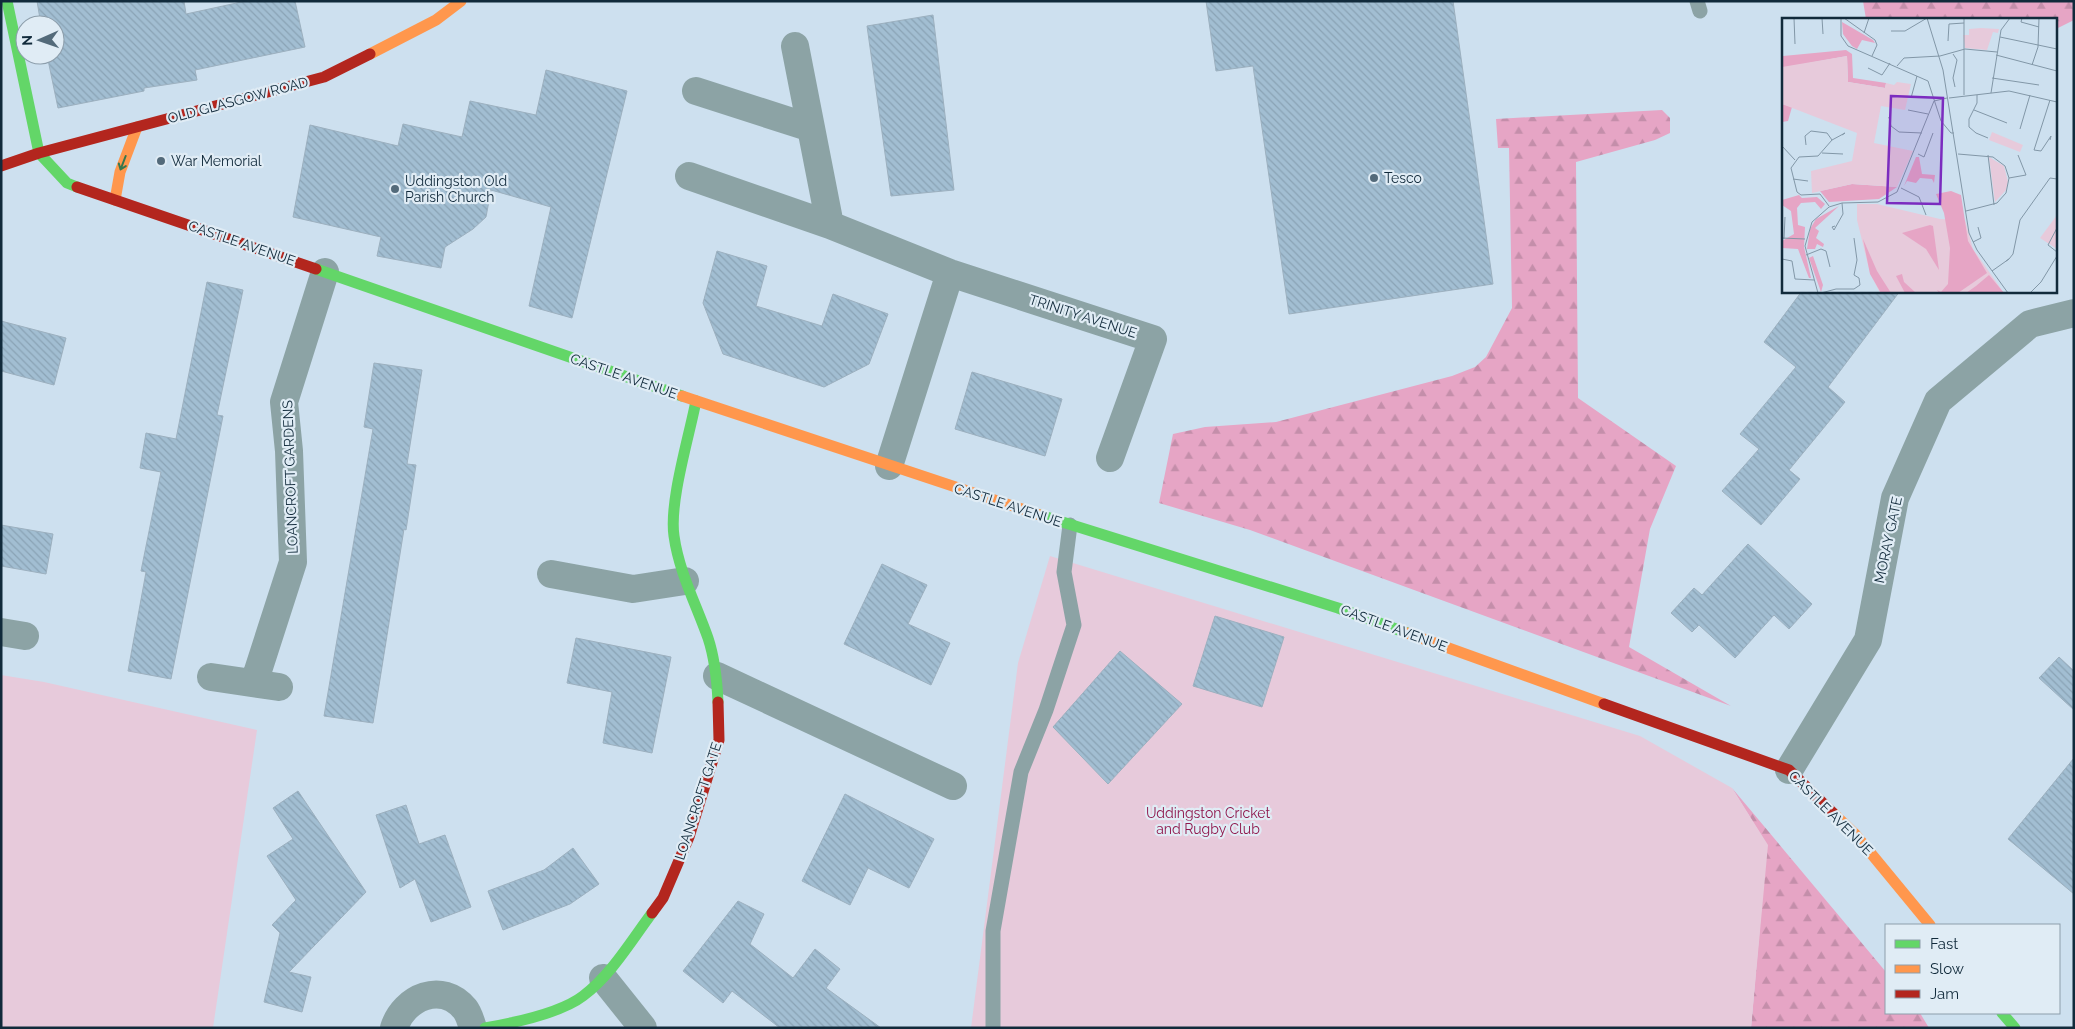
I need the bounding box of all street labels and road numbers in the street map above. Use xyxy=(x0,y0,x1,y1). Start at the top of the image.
street label: OLD GLASGOW ROAD xyxy=(166,74,310,126)
street label: CASTLE AVENUE xyxy=(186,217,298,269)
street label: TRINITY AVENUE xyxy=(1027,291,1139,341)
street label: CASTLE AVENUE xyxy=(568,350,680,402)
street label: LOANCROFT GARDENS xyxy=(279,399,301,554)
street label: CASTLE AVENUE xyxy=(952,480,1064,530)
street label: MORAY GATE xyxy=(1871,495,1905,585)
street label: CASTLE AVENUE xyxy=(1339,601,1449,655)
street label: LOANCROFT GATE xyxy=(671,740,725,862)
street label: CASTLE AVENUE xyxy=(1786,768,1876,858)

